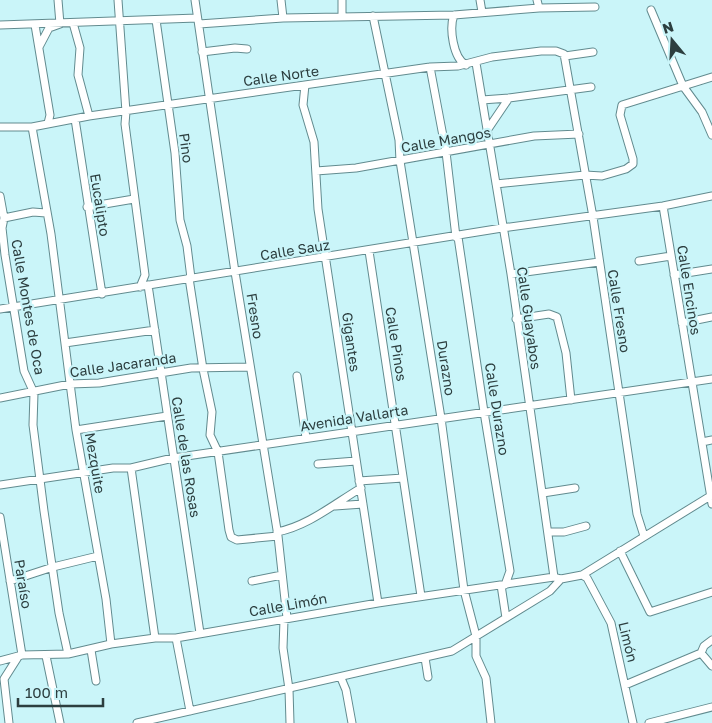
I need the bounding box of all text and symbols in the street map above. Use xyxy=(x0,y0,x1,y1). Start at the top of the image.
north arrow xyxy=(647,15,697,65)
text: N xyxy=(660,17,676,37)
street label: Calle Norte xyxy=(242,62,320,89)
street label: Calle Mangos xyxy=(400,123,492,156)
street label: Pino xyxy=(176,132,197,164)
street label: Eucalipto xyxy=(87,172,114,238)
street label: Calle Sauz xyxy=(259,236,331,263)
street label: Calle Montes de Oca xyxy=(8,238,49,376)
street label: Calle Encinos xyxy=(674,244,705,336)
street label: Calle Guayabos xyxy=(514,265,545,370)
street label: Calle Fresno xyxy=(605,268,634,354)
street label: Fresno xyxy=(243,292,268,340)
street label: Calle Pinos xyxy=(382,305,411,382)
street label: Gigantes xyxy=(339,311,364,373)
street label: Durazno xyxy=(434,339,459,397)
street label: Calle Jacaranda xyxy=(69,349,177,380)
street label: Calle Durazno xyxy=(482,361,513,456)
street label: Calle de las Rosas xyxy=(169,395,204,518)
street label: Avenida Vallarta xyxy=(299,401,409,434)
street label: Mezquite xyxy=(82,431,109,495)
street label: Paraíso xyxy=(11,558,36,610)
street label: Calle Limón xyxy=(248,589,328,620)
street label: Limón xyxy=(615,620,642,664)
scale bar xyxy=(18,676,102,708)
text: 100 m xyxy=(25,683,68,701)

